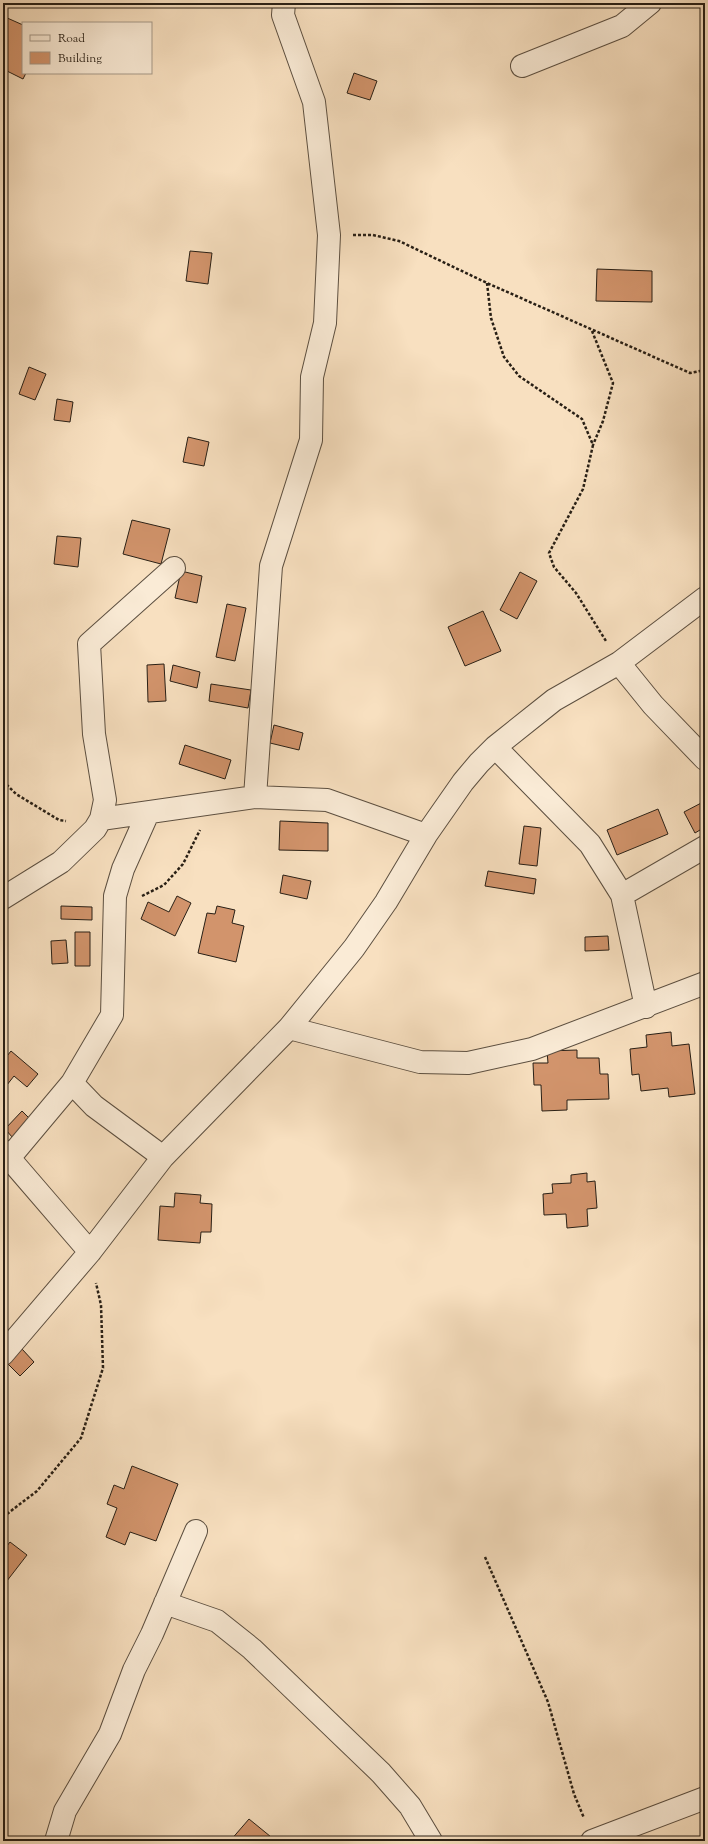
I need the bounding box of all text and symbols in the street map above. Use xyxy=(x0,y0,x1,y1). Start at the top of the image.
legend xyxy=(22,22,152,74)
text: Road xyxy=(58,30,85,48)
text: Building xyxy=(58,50,102,68)

